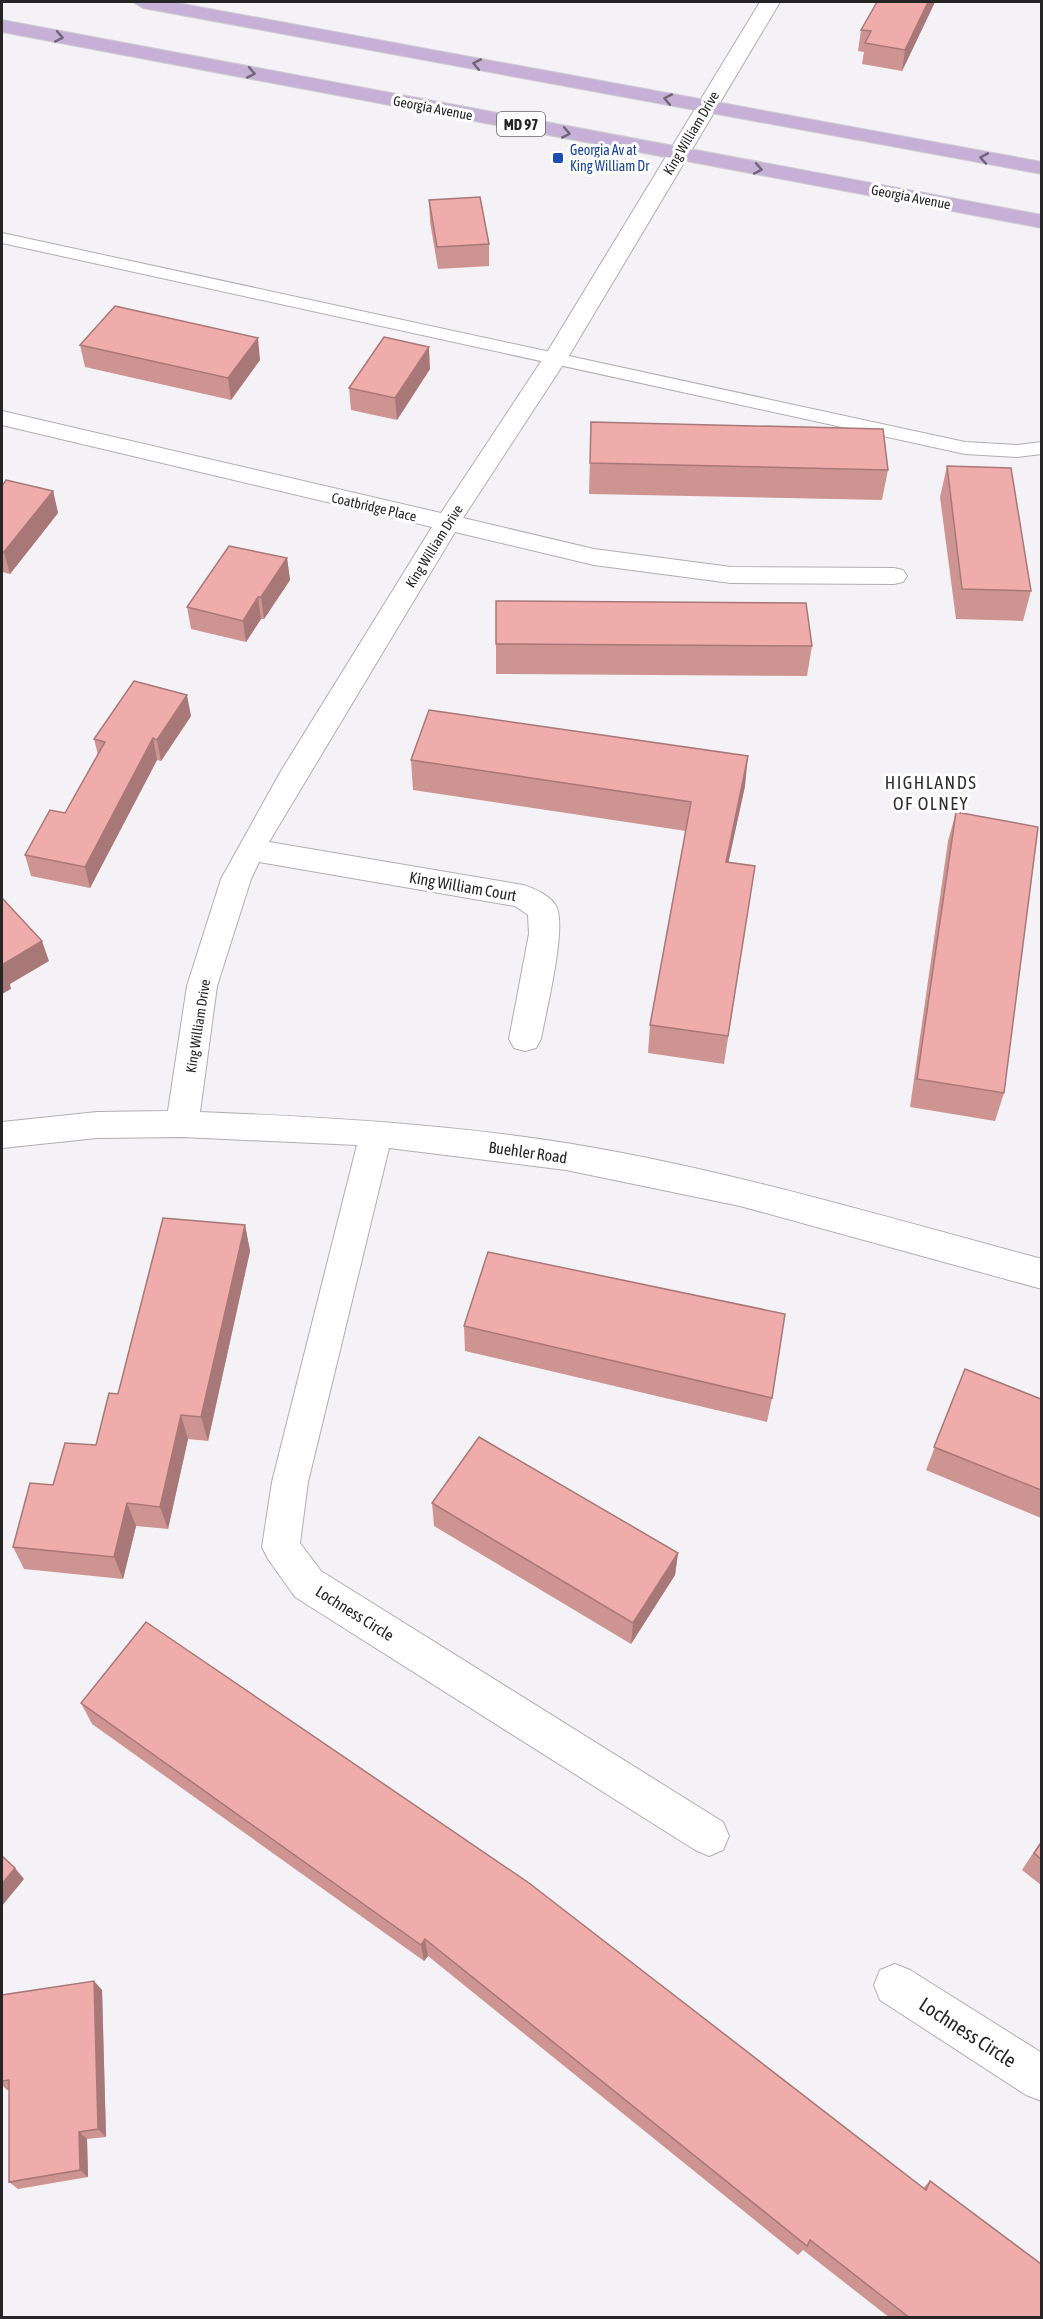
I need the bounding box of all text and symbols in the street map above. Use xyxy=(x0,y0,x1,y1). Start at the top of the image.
one-way arrow xyxy=(54,30,64,42)
one-way arrow xyxy=(472,58,482,71)
one-way arrow xyxy=(245,66,255,79)
street label: King William Drive xyxy=(660,88,722,178)
street label: Georgia Avenue xyxy=(392,92,474,124)
one-way arrow xyxy=(664,93,674,106)
road number: MD 97 xyxy=(497,112,545,136)
one-way arrow xyxy=(561,126,571,139)
place label: Georgia Av at King William Dr xyxy=(570,142,650,174)
marker: Georgia Av at King William Dr xyxy=(551,151,565,165)
one-way arrow xyxy=(979,152,989,165)
one-way arrow xyxy=(752,162,762,175)
street label: Georgia Avenue xyxy=(870,181,952,213)
street label: Coatbridge Place xyxy=(330,489,418,525)
street label: King William Drive xyxy=(402,502,466,590)
district label: HIGHLANDS OF OLNEY xyxy=(885,772,977,814)
street label: King William Court xyxy=(408,868,518,905)
street label: King William Drive xyxy=(183,978,213,1074)
street label: Buehler Road xyxy=(488,1138,568,1166)
street label: Lochness Circle xyxy=(313,1582,397,1644)
street label: Lochness Circle xyxy=(915,1992,1021,2072)

